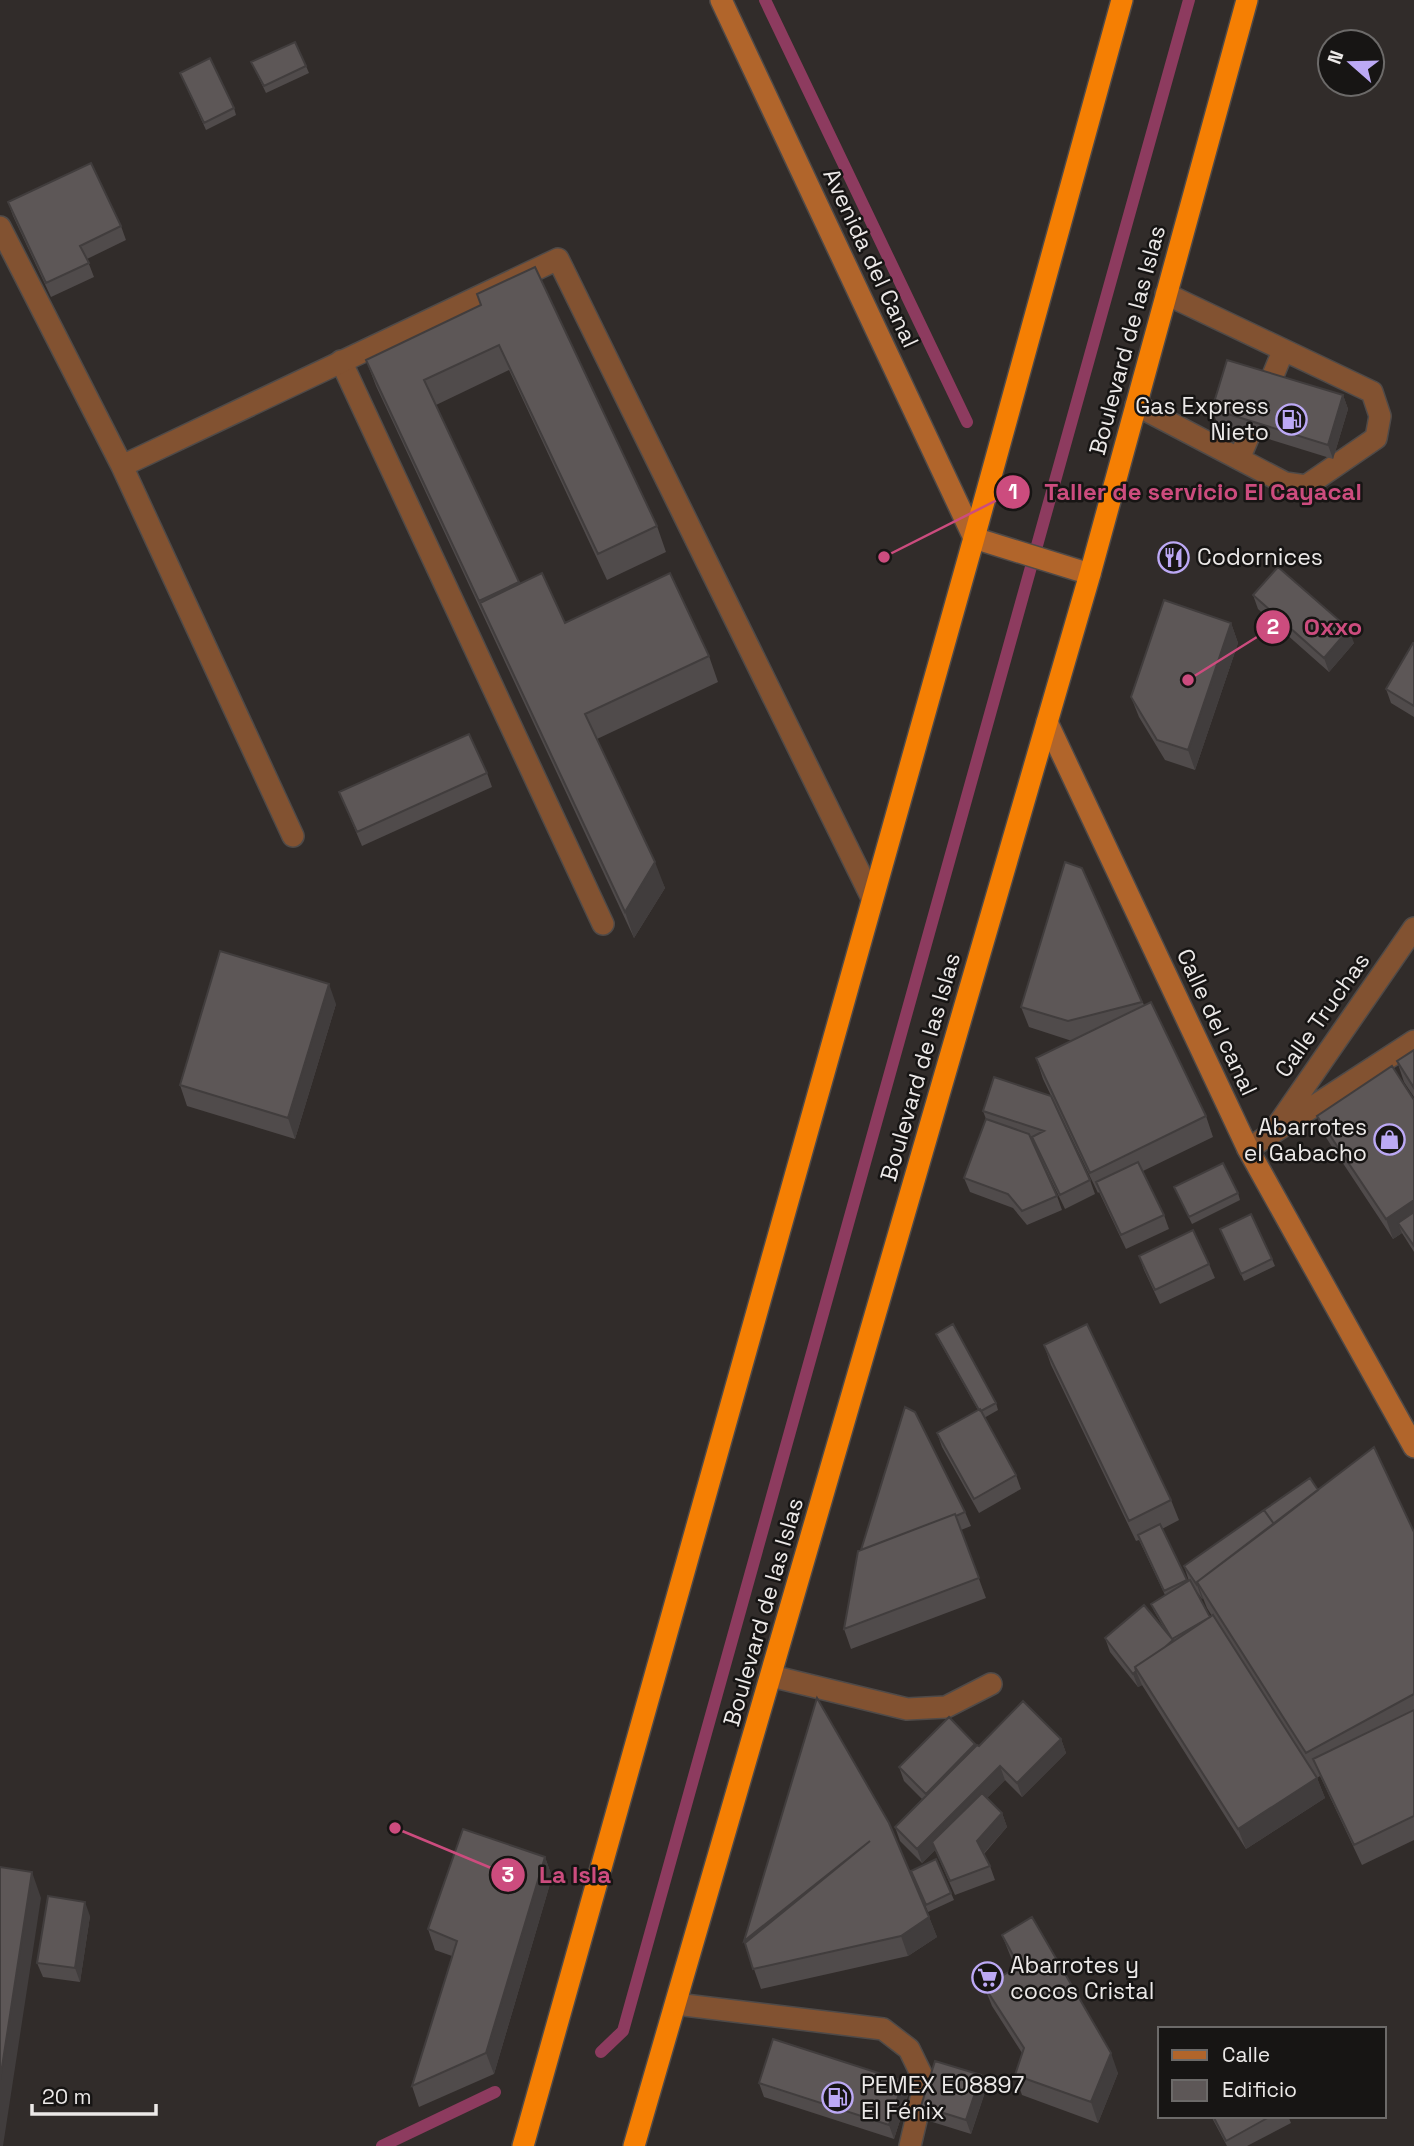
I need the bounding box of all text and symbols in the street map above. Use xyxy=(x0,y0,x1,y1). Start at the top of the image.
north arrow xyxy=(1316,28,1386,98)
text: N xyxy=(1322,47,1349,68)
street label: Avenida del Canal xyxy=(816,164,926,352)
street label: Boulevard de las Islas xyxy=(1082,222,1172,458)
place label: Gas Express Nieto xyxy=(1135,391,1269,447)
fuel station icon: Gas Express Nieto xyxy=(1275,402,1309,436)
callout: Taller de servicio El Cayacal xyxy=(995,469,1376,514)
text: Taller de servicio El Cayacal xyxy=(1044,476,1362,507)
text: 1 xyxy=(1008,478,1018,505)
restaurant icon: Codornices xyxy=(1157,540,1191,574)
place label: Codornices xyxy=(1197,542,1323,572)
callout: Oxxo xyxy=(1255,604,1377,649)
text: Oxxo xyxy=(1304,611,1362,642)
text: 2 xyxy=(1267,613,1279,640)
street label: Calle del canal xyxy=(1170,944,1264,1100)
street label: Calle Truchas xyxy=(1268,947,1376,1083)
street label: Boulevard de las Islas xyxy=(873,949,967,1185)
place label: Abarrotes el Gabacho xyxy=(1244,1112,1367,1168)
shop icon: Abarrotes el Gabacho xyxy=(1373,1123,1407,1157)
street label: Boulevard de las Islas xyxy=(716,1494,810,1730)
callout: La Isla xyxy=(490,1852,625,1897)
text: La Isla xyxy=(539,1859,611,1890)
text: 3 xyxy=(502,1861,514,1888)
place label: Abarrotes y cocos Cristal xyxy=(1010,1950,1154,2006)
supermarket icon: Abarrotes y cocos Cristal xyxy=(970,1961,1004,1995)
legend xyxy=(1158,2027,1386,2118)
text: Calle xyxy=(1222,2041,1270,2068)
place label: PEMEX E08897 El Fénix xyxy=(861,2070,1024,2126)
scale bar xyxy=(32,2072,156,2116)
text: Edificio xyxy=(1222,2076,1297,2103)
fuel station icon: PEMEX E08897 El Fénix xyxy=(821,2081,855,2115)
text: 20 m xyxy=(42,2083,92,2110)

